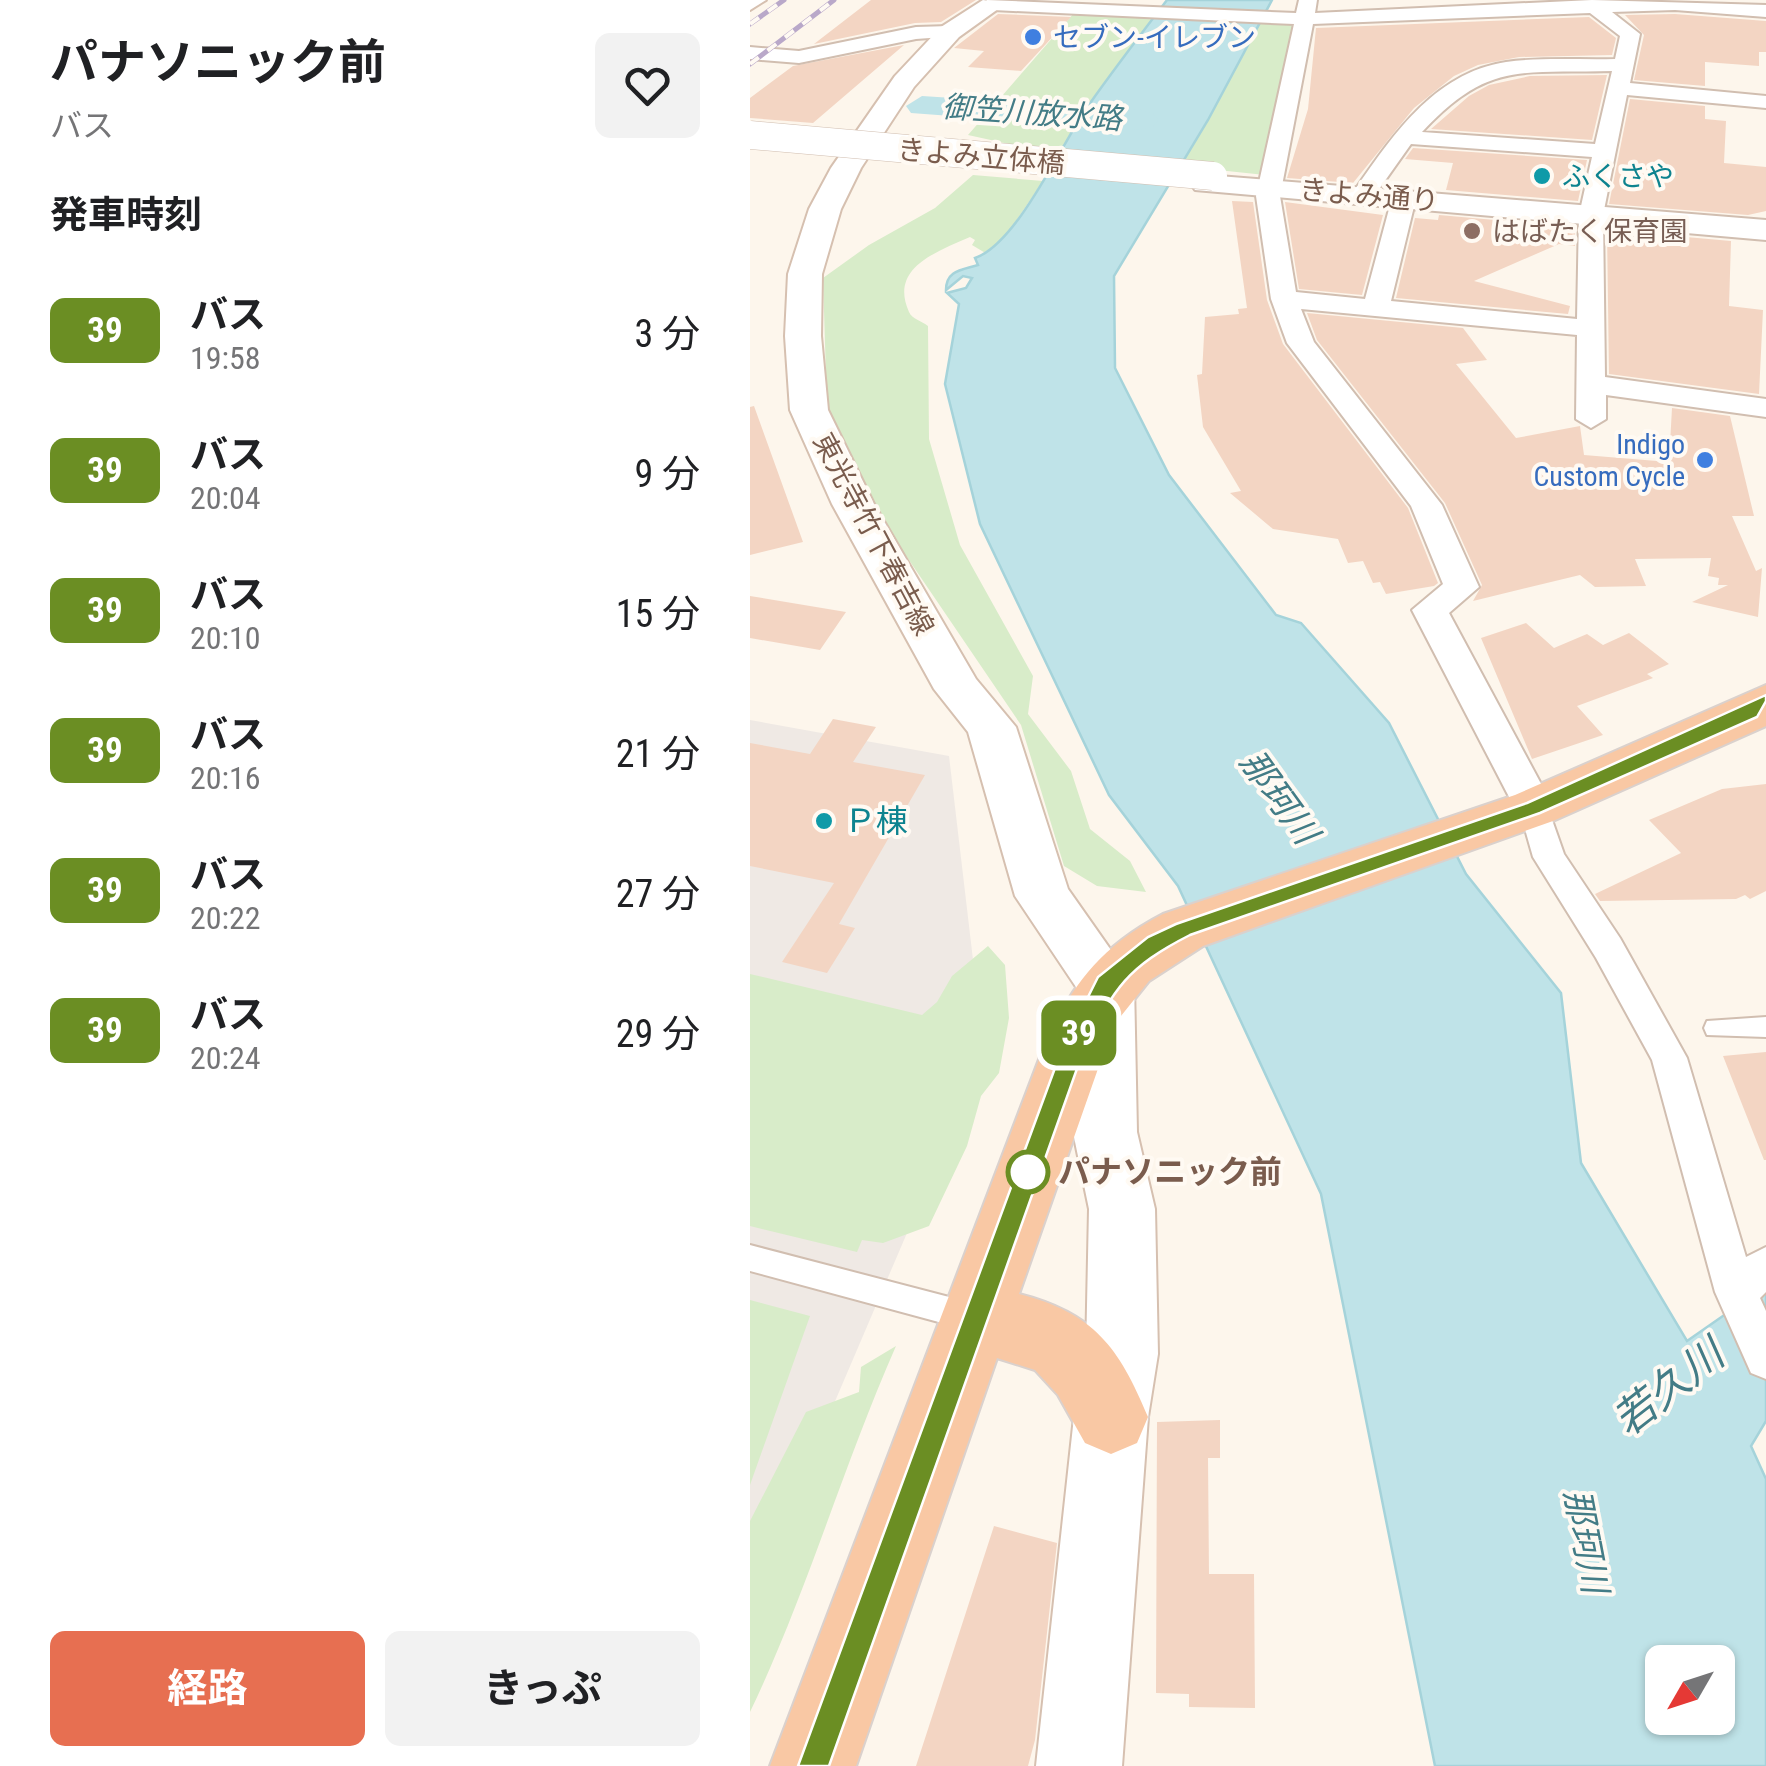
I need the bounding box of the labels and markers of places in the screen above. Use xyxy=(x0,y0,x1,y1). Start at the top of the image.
place label: セブン-イレブン xyxy=(1053,21,1256,54)
marker: セブン-イレブン xyxy=(1022,26,1044,48)
place label: ふくさや xyxy=(1562,160,1674,193)
marker: ふくさや xyxy=(1531,165,1553,187)
place label: はばたく保育園 xyxy=(1492,215,1688,248)
marker: はばたく保育園 xyxy=(1461,220,1483,242)
place label: Indigo Custom Cycle xyxy=(1533,428,1685,493)
marker: Indigo Custom Cycle xyxy=(1694,449,1716,471)
place label: Ｐ棟 xyxy=(844,802,908,840)
marker: Ｐ棟 xyxy=(813,810,835,832)
marker: パナソニック前 xyxy=(1007,1151,1049,1193)
place label: パナソニック前 xyxy=(1058,1153,1282,1191)

